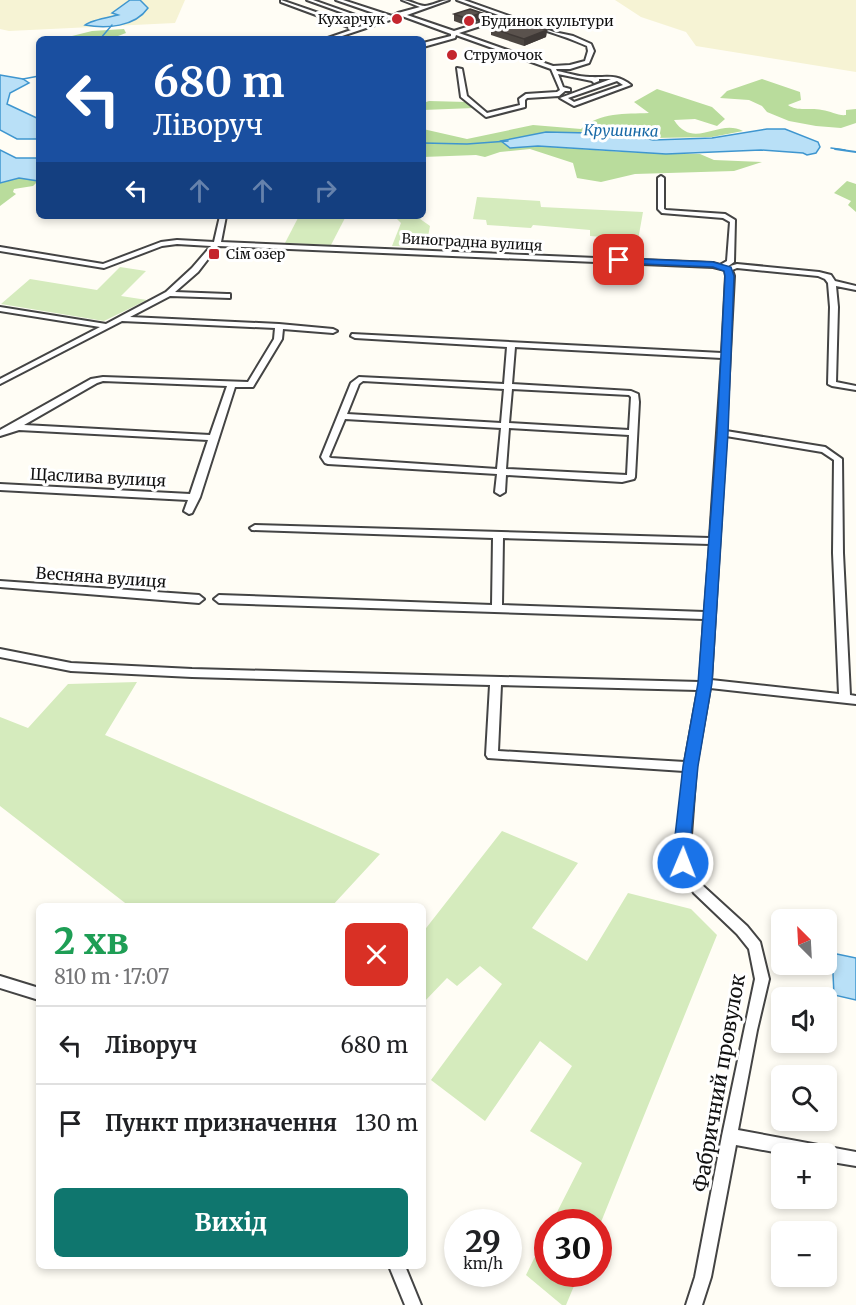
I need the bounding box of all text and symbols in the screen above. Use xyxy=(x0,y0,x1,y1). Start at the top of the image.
place label: Кухарчук xyxy=(318,10,385,28)
marker: Кухарчук xyxy=(390,12,404,26)
place label: Будинок культури xyxy=(481,12,614,30)
marker: Будинок культури xyxy=(462,14,476,28)
place label: Струмочок xyxy=(464,46,543,64)
marker: Струмочок xyxy=(445,48,459,62)
text: 680 m xyxy=(153,56,284,108)
icon: left xyxy=(54,60,132,138)
text: Ліворуч xyxy=(153,108,263,142)
water label: Крушинка xyxy=(584,120,659,141)
icon: left xyxy=(120,174,153,207)
icon: ahead xyxy=(183,174,216,207)
icon: ahead xyxy=(246,174,279,207)
icon: right xyxy=(309,174,342,207)
street label: Виноградна вулиця xyxy=(401,229,543,255)
pin xyxy=(593,234,644,285)
icon: arrive xyxy=(602,243,635,276)
place label: Сім озер xyxy=(226,245,286,263)
marker: Сім озер xyxy=(207,247,221,261)
street label: Щаслива вулиця xyxy=(29,463,167,491)
street label: Весняна вулиця xyxy=(35,562,167,592)
position arrow xyxy=(651,831,715,895)
north arrow xyxy=(771,909,837,975)
map controls xyxy=(771,909,837,1287)
text: 2 хв xyxy=(54,919,129,964)
button: close xyxy=(345,923,408,986)
text: 810 m · 17:07 xyxy=(54,964,170,989)
street label: Фабричний провулок xyxy=(687,972,750,1194)
button: sound xyxy=(771,987,837,1053)
icon: left xyxy=(54,1029,87,1062)
text: Ліворуч xyxy=(105,1031,197,1059)
text: 680 m xyxy=(340,1031,408,1059)
button: search xyxy=(771,1065,837,1131)
icon: arrive xyxy=(54,1107,87,1140)
text: Пункт призначення xyxy=(105,1109,337,1137)
text: 130 m xyxy=(355,1109,418,1137)
button: + xyxy=(771,1143,837,1209)
button: Вихід xyxy=(54,1188,408,1257)
speed limit sign: 30 xyxy=(534,1209,612,1287)
button: − xyxy=(771,1221,837,1287)
text: 29 xyxy=(465,1222,501,1260)
text: km/h xyxy=(463,1254,503,1273)

